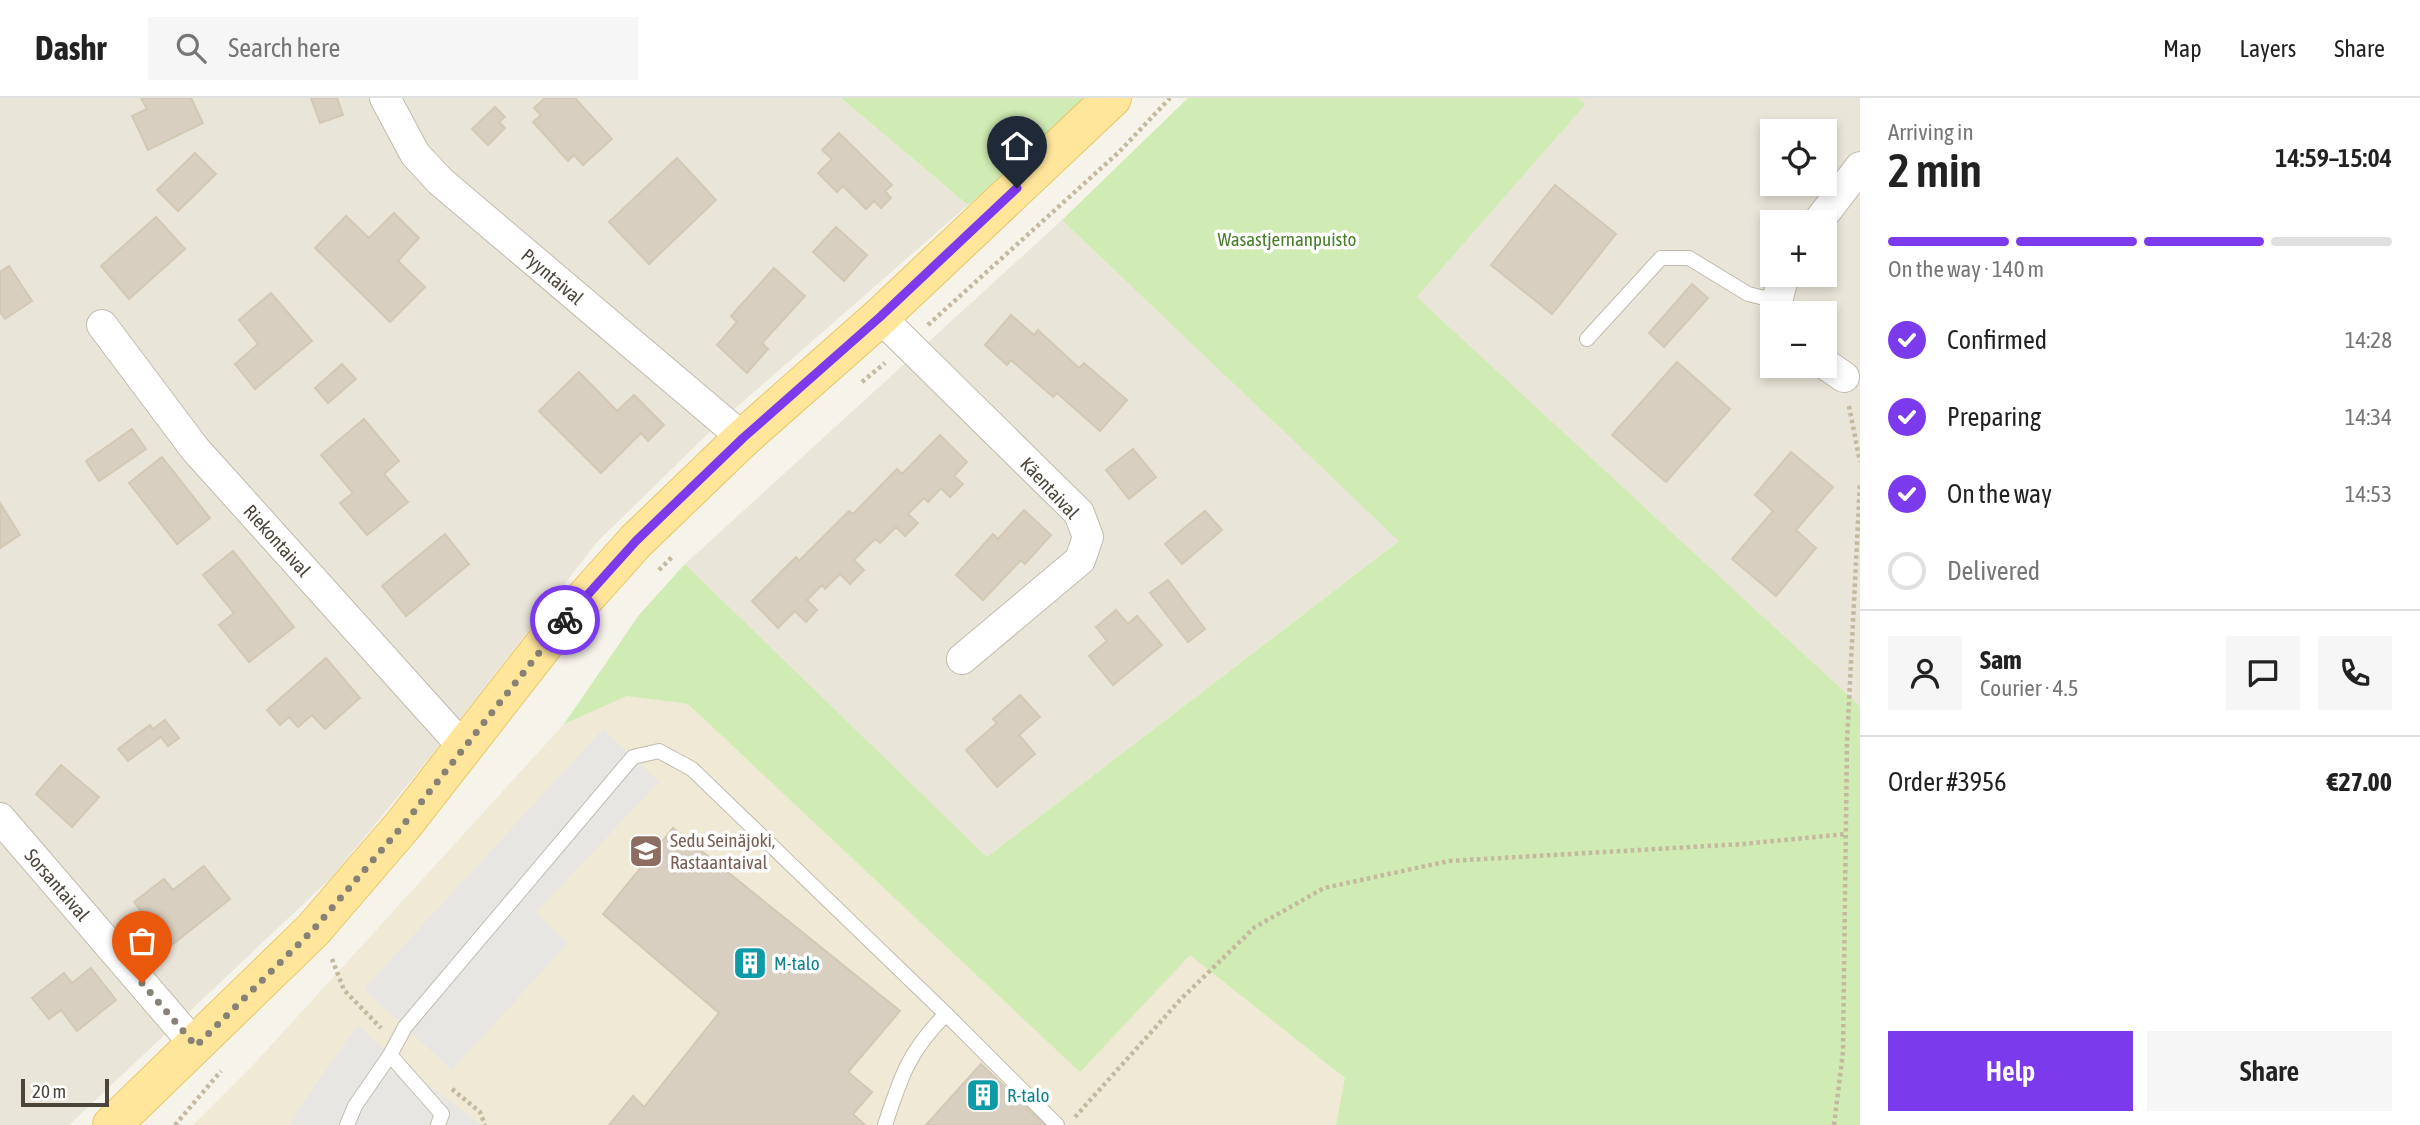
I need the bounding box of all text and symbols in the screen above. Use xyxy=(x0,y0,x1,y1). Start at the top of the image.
search box xyxy=(148,17,638,80)
text: Dashr xyxy=(35,29,106,67)
icon: search xyxy=(172,29,210,67)
text: Search here xyxy=(228,33,340,63)
text: Map xyxy=(2163,35,2202,62)
text: Layers xyxy=(2240,35,2296,62)
text: Share xyxy=(2334,35,2385,62)
pin xyxy=(987,116,1047,188)
map controls xyxy=(1760,119,1837,378)
button: locate xyxy=(1760,119,1837,196)
text: Arriving in xyxy=(1888,119,1974,145)
icon: home xyxy=(998,127,1036,165)
text: 14:59–15:04 xyxy=(2275,143,2392,173)
text: 2 min xyxy=(1888,144,1982,197)
button: + xyxy=(1760,210,1837,287)
park label: Wasastjernanpuisto xyxy=(1217,228,1357,250)
street label: Pyyntaival xyxy=(517,244,588,309)
text: On the way · 140 m xyxy=(1888,256,2044,282)
button: − xyxy=(1760,301,1837,378)
icon: check xyxy=(1888,321,1926,359)
text: Confirmed xyxy=(1947,325,2047,355)
text: 14:28 xyxy=(2345,327,2392,353)
icon: check xyxy=(1888,398,1926,436)
text: Preparing xyxy=(1947,402,2041,432)
text: 14:34 xyxy=(2345,404,2392,430)
street label: Käentaival xyxy=(1016,453,1084,523)
icon: check xyxy=(1888,475,1926,513)
text: On the way xyxy=(1947,479,2052,509)
text: 14:53 xyxy=(2345,481,2392,507)
street label: Riekontaival xyxy=(239,500,315,581)
text: Delivered xyxy=(1947,556,2040,586)
courier xyxy=(530,585,600,655)
icon: bike xyxy=(546,601,584,639)
button: person xyxy=(1888,636,1962,710)
button: chat xyxy=(2226,636,2300,710)
button: phone xyxy=(2318,636,2392,710)
text: Sam xyxy=(1980,645,2022,675)
text: Courier · 4.5 xyxy=(1980,675,2079,701)
text: Order #3956 xyxy=(1888,767,2007,797)
text: €27.00 xyxy=(2327,767,2392,797)
place label: Sedu Seinäjoki, Rastaantaival xyxy=(670,829,775,873)
school or university icon: Sedu Seinäjoki, Rastaantaival xyxy=(627,832,665,870)
street label: Sorsantaival xyxy=(20,844,94,925)
pin xyxy=(112,911,172,983)
icon: bag xyxy=(123,922,161,960)
building icon: M-talo xyxy=(731,944,769,982)
place label: M-talo xyxy=(774,952,820,974)
button: Help xyxy=(1888,1031,2133,1111)
button: Share xyxy=(2147,1031,2392,1111)
scale bar xyxy=(21,1076,108,1108)
building icon: R-talo xyxy=(964,1076,1002,1114)
text: 20 m xyxy=(32,1080,66,1102)
place label: R-talo xyxy=(1007,1084,1049,1106)

